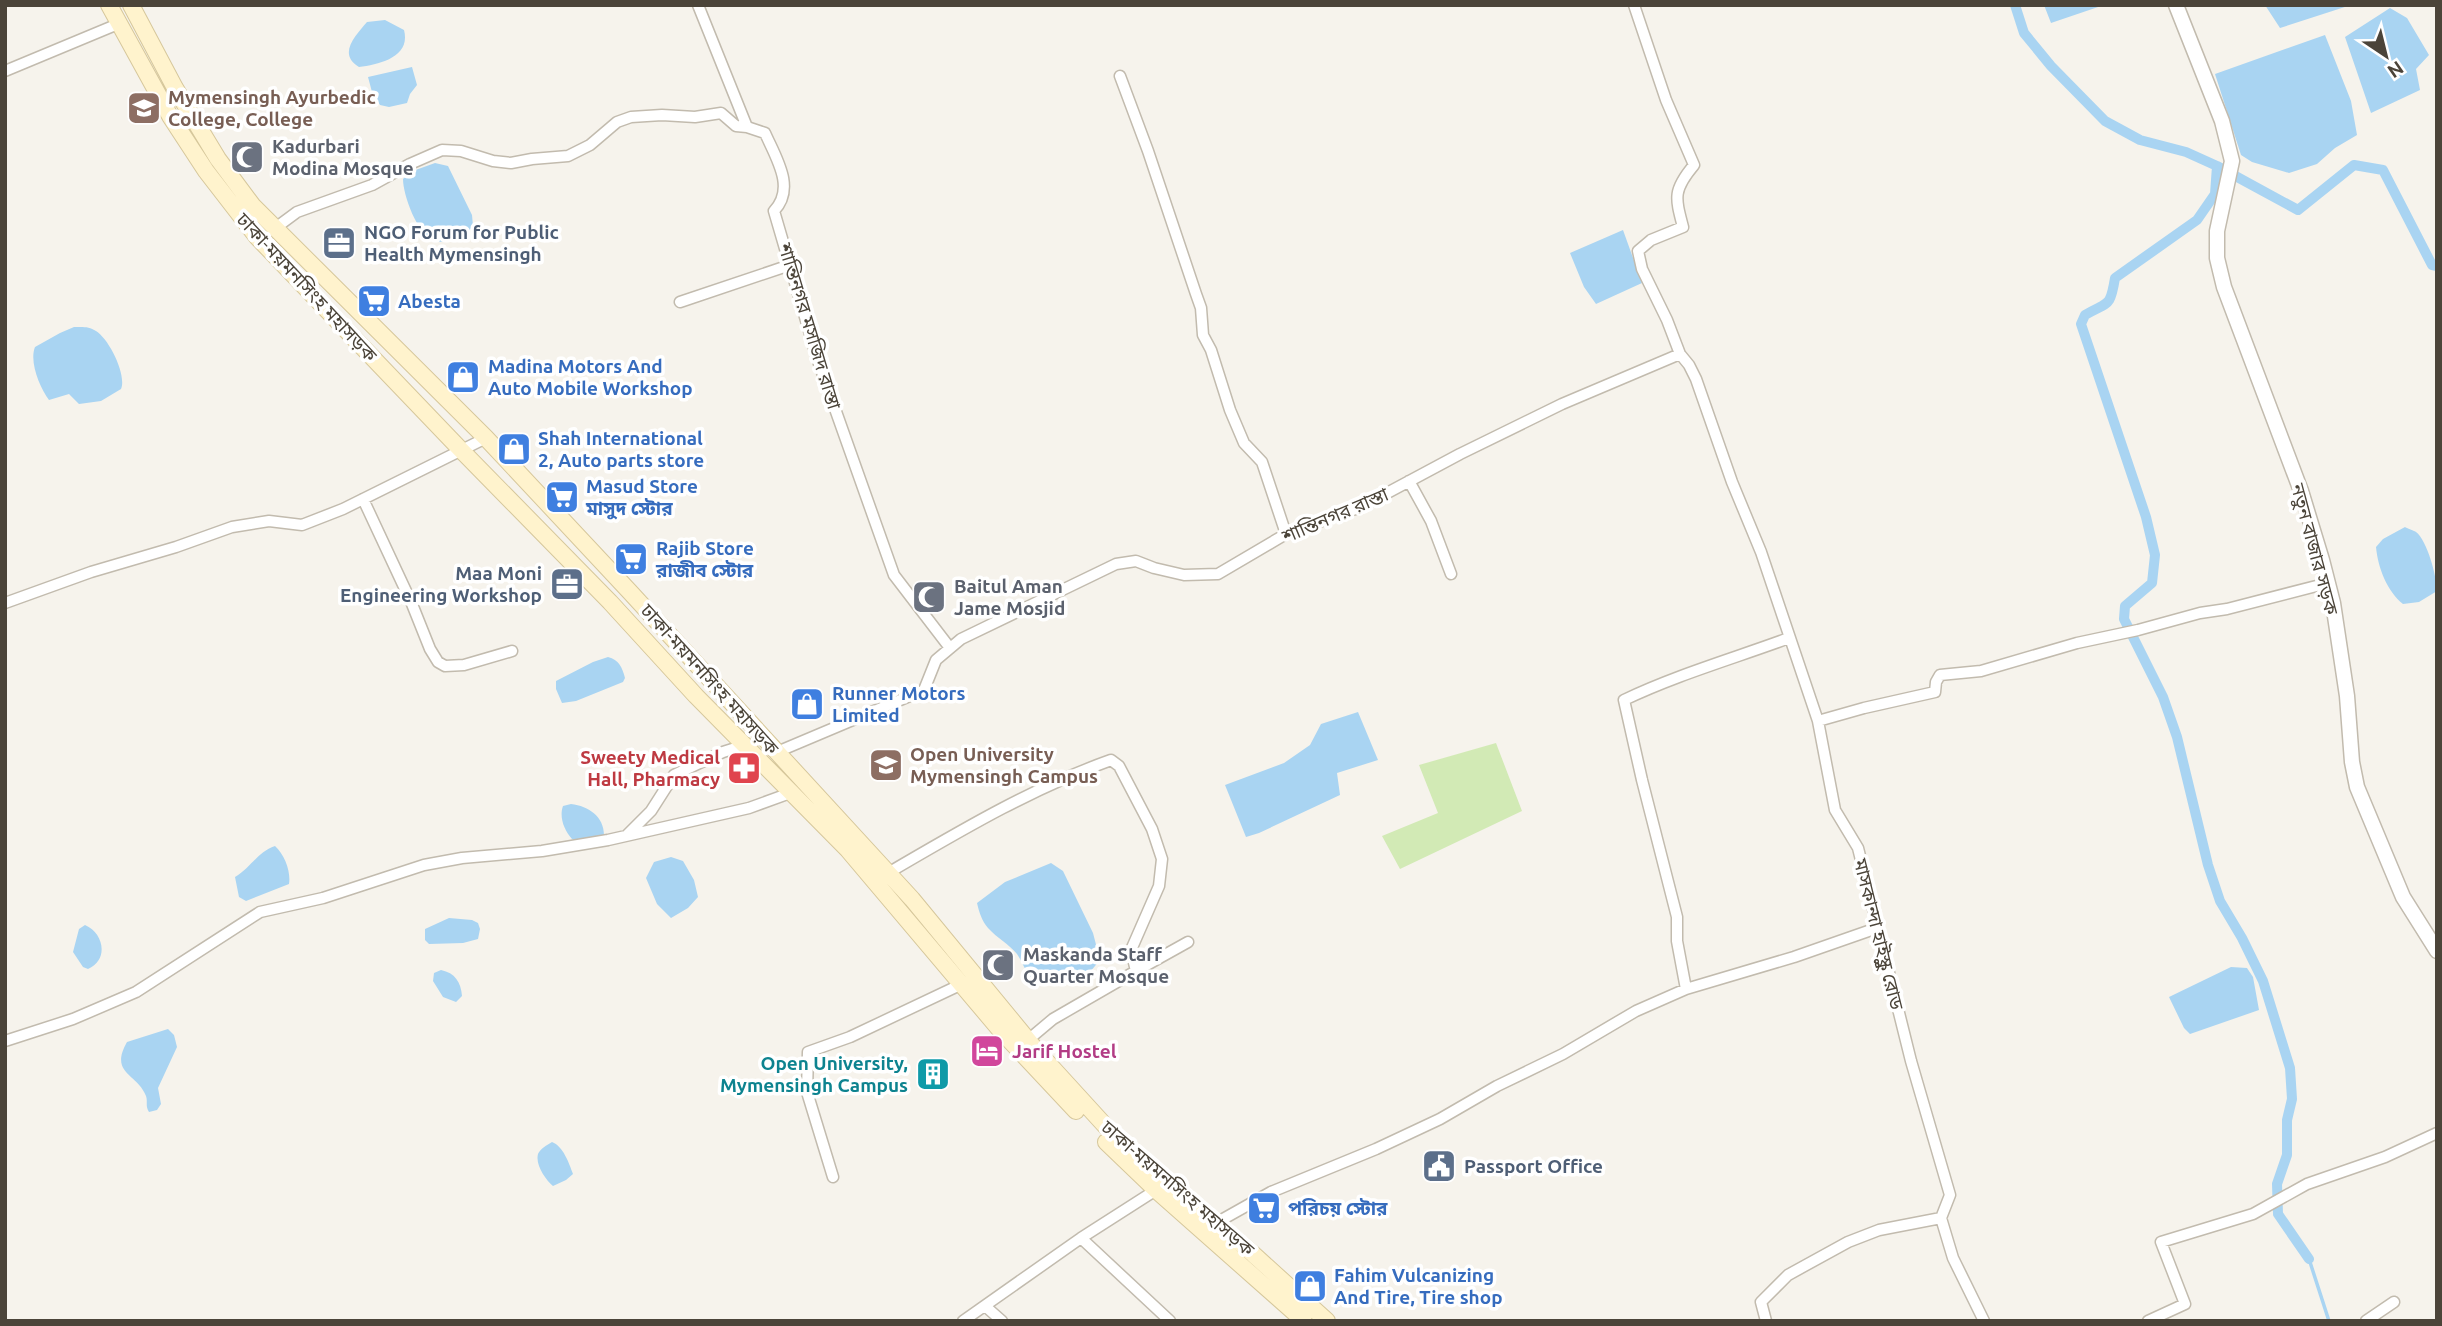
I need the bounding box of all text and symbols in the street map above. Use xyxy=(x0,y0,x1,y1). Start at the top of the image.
north arrow xyxy=(2351,21,2421,91)
text: N xyxy=(2384,57,2408,83)
place label: Mymensingh Ayurbedic College, College xyxy=(168,86,376,130)
school or university icon: Mymensingh Ayurbedic College, College xyxy=(125,89,163,127)
place label: Kadurbari Modina Mosque xyxy=(272,135,414,179)
mosque icon: Kadurbari Modina Mosque xyxy=(228,138,266,176)
street label: ঢাকা-ময়মনসিংহ মহাসড়ক xyxy=(232,207,382,366)
place label: NGO Forum for Public Health Mymensingh xyxy=(364,221,559,265)
office icon: NGO Forum for Public Health Mymensingh xyxy=(320,224,358,262)
street label: শান্তিনগর মসজিদ রাস্তা xyxy=(774,239,846,413)
supermarket icon: Abesta xyxy=(355,282,393,320)
place label: Abesta xyxy=(398,290,461,312)
place label: Madina Motors And Auto Mobile Workshop xyxy=(488,355,693,399)
shop icon: Madina Motors And Auto Mobile Workshop xyxy=(444,358,482,396)
place label: Shah International 2, Auto parts store xyxy=(538,427,704,471)
shop icon: Shah International 2, Auto parts store xyxy=(495,430,533,468)
place label: Masud Store মাসুদ স্টোর xyxy=(585,475,698,520)
supermarket icon: Masud Store মাসুদ স্টোর xyxy=(543,478,581,516)
street label: নতুন বাজার সড়ক xyxy=(2286,480,2343,618)
street label: শান্তিনগর রাস্তা xyxy=(1278,482,1392,548)
place label: Rajib Store রাজীব স্টোর xyxy=(655,537,754,581)
supermarket icon: Rajib Store রাজীব স্টোর xyxy=(612,540,650,578)
place label: Maa Moni Engineering Workshop xyxy=(340,562,542,606)
office icon: Maa Moni Engineering Workshop xyxy=(548,565,586,603)
place label: Baitul Aman Jame Mosjid xyxy=(954,575,1065,619)
mosque icon: Baitul Aman Jame Mosjid xyxy=(910,578,948,616)
street label: ঢাকা-ময়মনসিংহ মহাসড়ক xyxy=(636,598,784,759)
place label: Runner Motors Limited xyxy=(832,682,965,726)
shop icon: Runner Motors Limited xyxy=(788,685,826,723)
place label: Open University Mymensingh Campus xyxy=(910,743,1098,787)
place label: Sweety Medical Hall, Pharmacy xyxy=(580,746,720,790)
school or university icon: Open University Mymensingh Campus xyxy=(867,746,905,784)
pharmacy icon: Sweety Medical Hall, Pharmacy xyxy=(725,749,763,787)
street label: মাসকান্দা হাইস্কুল রোড xyxy=(1847,855,1909,1013)
place label: Maskanda Staff Quarter Mosque xyxy=(1023,943,1169,987)
mosque icon: Maskanda Staff Quarter Mosque xyxy=(979,946,1017,984)
hotel icon: Jarif Hostel xyxy=(968,1032,1006,1070)
place label: Jarif Hostel xyxy=(1012,1040,1117,1062)
place label: Open University, Mymensingh Campus xyxy=(720,1052,908,1096)
building icon: Open University, Mymensingh Campus xyxy=(914,1055,952,1093)
street label: ঢাকা-ময়মনসিংহ মহাসড়ক xyxy=(1096,1115,1259,1261)
public building icon: Passport Office xyxy=(1420,1147,1458,1185)
place label: Passport Office xyxy=(1464,1155,1603,1177)
supermarket icon: পরিচয় স্টোর xyxy=(1245,1189,1283,1227)
place label: পরিচয় স্টোর xyxy=(1288,1197,1388,1219)
place label: Fahim Vulcanizing And Tire, Tire shop xyxy=(1334,1264,1503,1308)
shop icon: Fahim Vulcanizing And Tire, Tire shop xyxy=(1291,1267,1329,1305)

